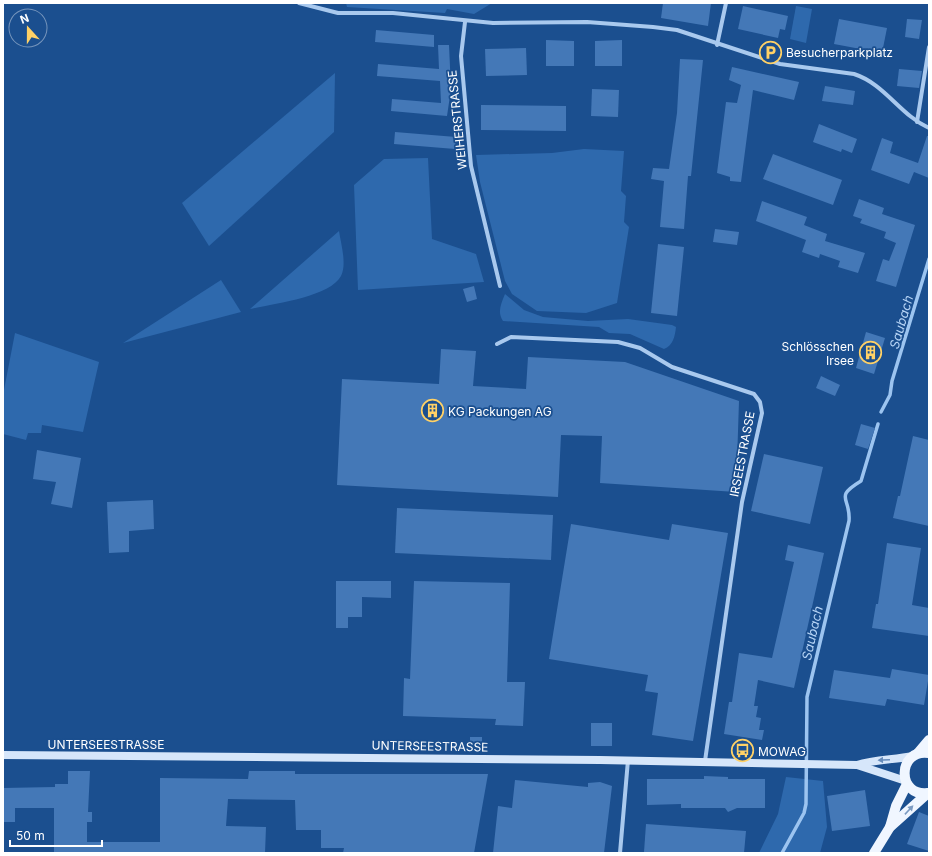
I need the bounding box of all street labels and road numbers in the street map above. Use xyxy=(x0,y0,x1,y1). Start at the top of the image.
street label: WEIHERSTRASSE xyxy=(444,69,470,171)
street label: IRSEESTRASSE xyxy=(726,410,758,498)
street label: UNTERSEESTRASSE xyxy=(48,737,164,752)
street label: UNTERSEESTRASSE xyxy=(371,737,489,755)

